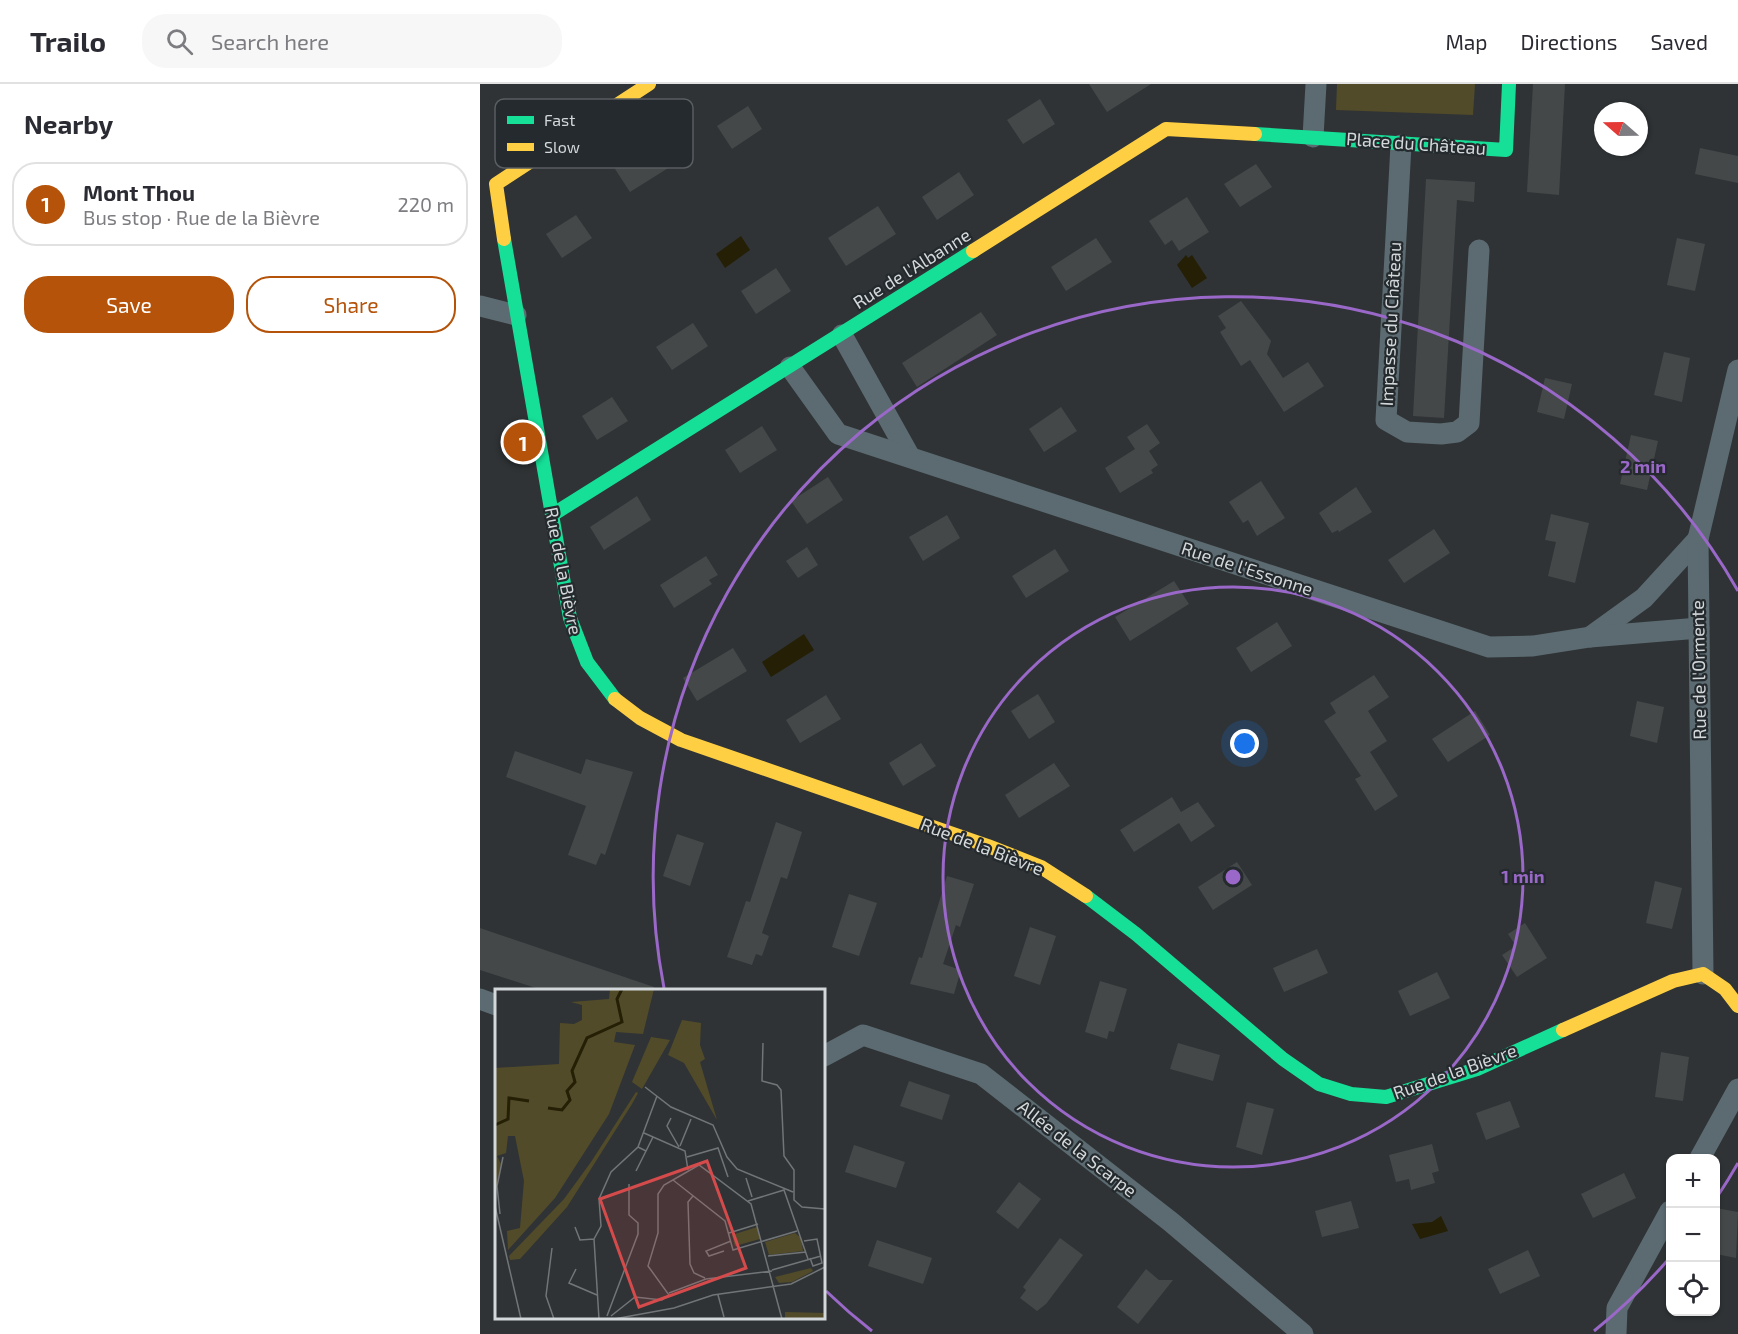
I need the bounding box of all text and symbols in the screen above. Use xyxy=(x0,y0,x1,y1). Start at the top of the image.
search box xyxy=(142,14,562,68)
text: Trailo xyxy=(30,24,106,58)
icon: search xyxy=(163,25,196,58)
text: Search here xyxy=(211,28,329,54)
text: Map xyxy=(1445,29,1488,54)
text: Directions xyxy=(1521,29,1617,54)
text: Saved xyxy=(1650,29,1708,54)
legend xyxy=(495,99,693,168)
north arrow xyxy=(1594,102,1648,156)
text: Nearby xyxy=(24,108,113,139)
text: Fast xyxy=(544,110,575,129)
street label: Place du Château xyxy=(1345,127,1487,159)
text: Slow xyxy=(544,137,580,156)
text: Mont Thou xyxy=(83,179,195,205)
text: 1 xyxy=(41,192,50,216)
text: 220 m xyxy=(397,192,454,216)
text: Bus stop · Rue de la Bièvre xyxy=(83,205,320,229)
street label: Rue de l'Albanne xyxy=(849,223,974,313)
street label: Impasse du Château xyxy=(1375,241,1405,407)
button: Save xyxy=(24,276,234,333)
button: Share xyxy=(246,276,456,333)
pin: 1 xyxy=(504,420,543,464)
text: 2 min xyxy=(1620,455,1666,477)
street label: Rue de la Bièvre xyxy=(541,505,587,637)
street label: Rue de l'Essonne xyxy=(1179,536,1316,600)
street label: Rue de l'Ormente xyxy=(1686,600,1710,740)
your location xyxy=(1230,729,1259,758)
street label: Rue de la Bièvre xyxy=(918,813,1047,880)
text: 1 min xyxy=(1501,865,1545,887)
centre of rings xyxy=(1223,867,1243,887)
inset map xyxy=(495,989,825,1319)
street label: Rue de la Bièvre xyxy=(1390,1039,1519,1104)
street label: Allée de la Scarpe xyxy=(1014,1095,1141,1201)
map controls xyxy=(1666,1154,1720,1316)
button: + xyxy=(1666,1154,1720,1208)
button: − xyxy=(1666,1208,1720,1262)
button: locate xyxy=(1666,1262,1720,1316)

